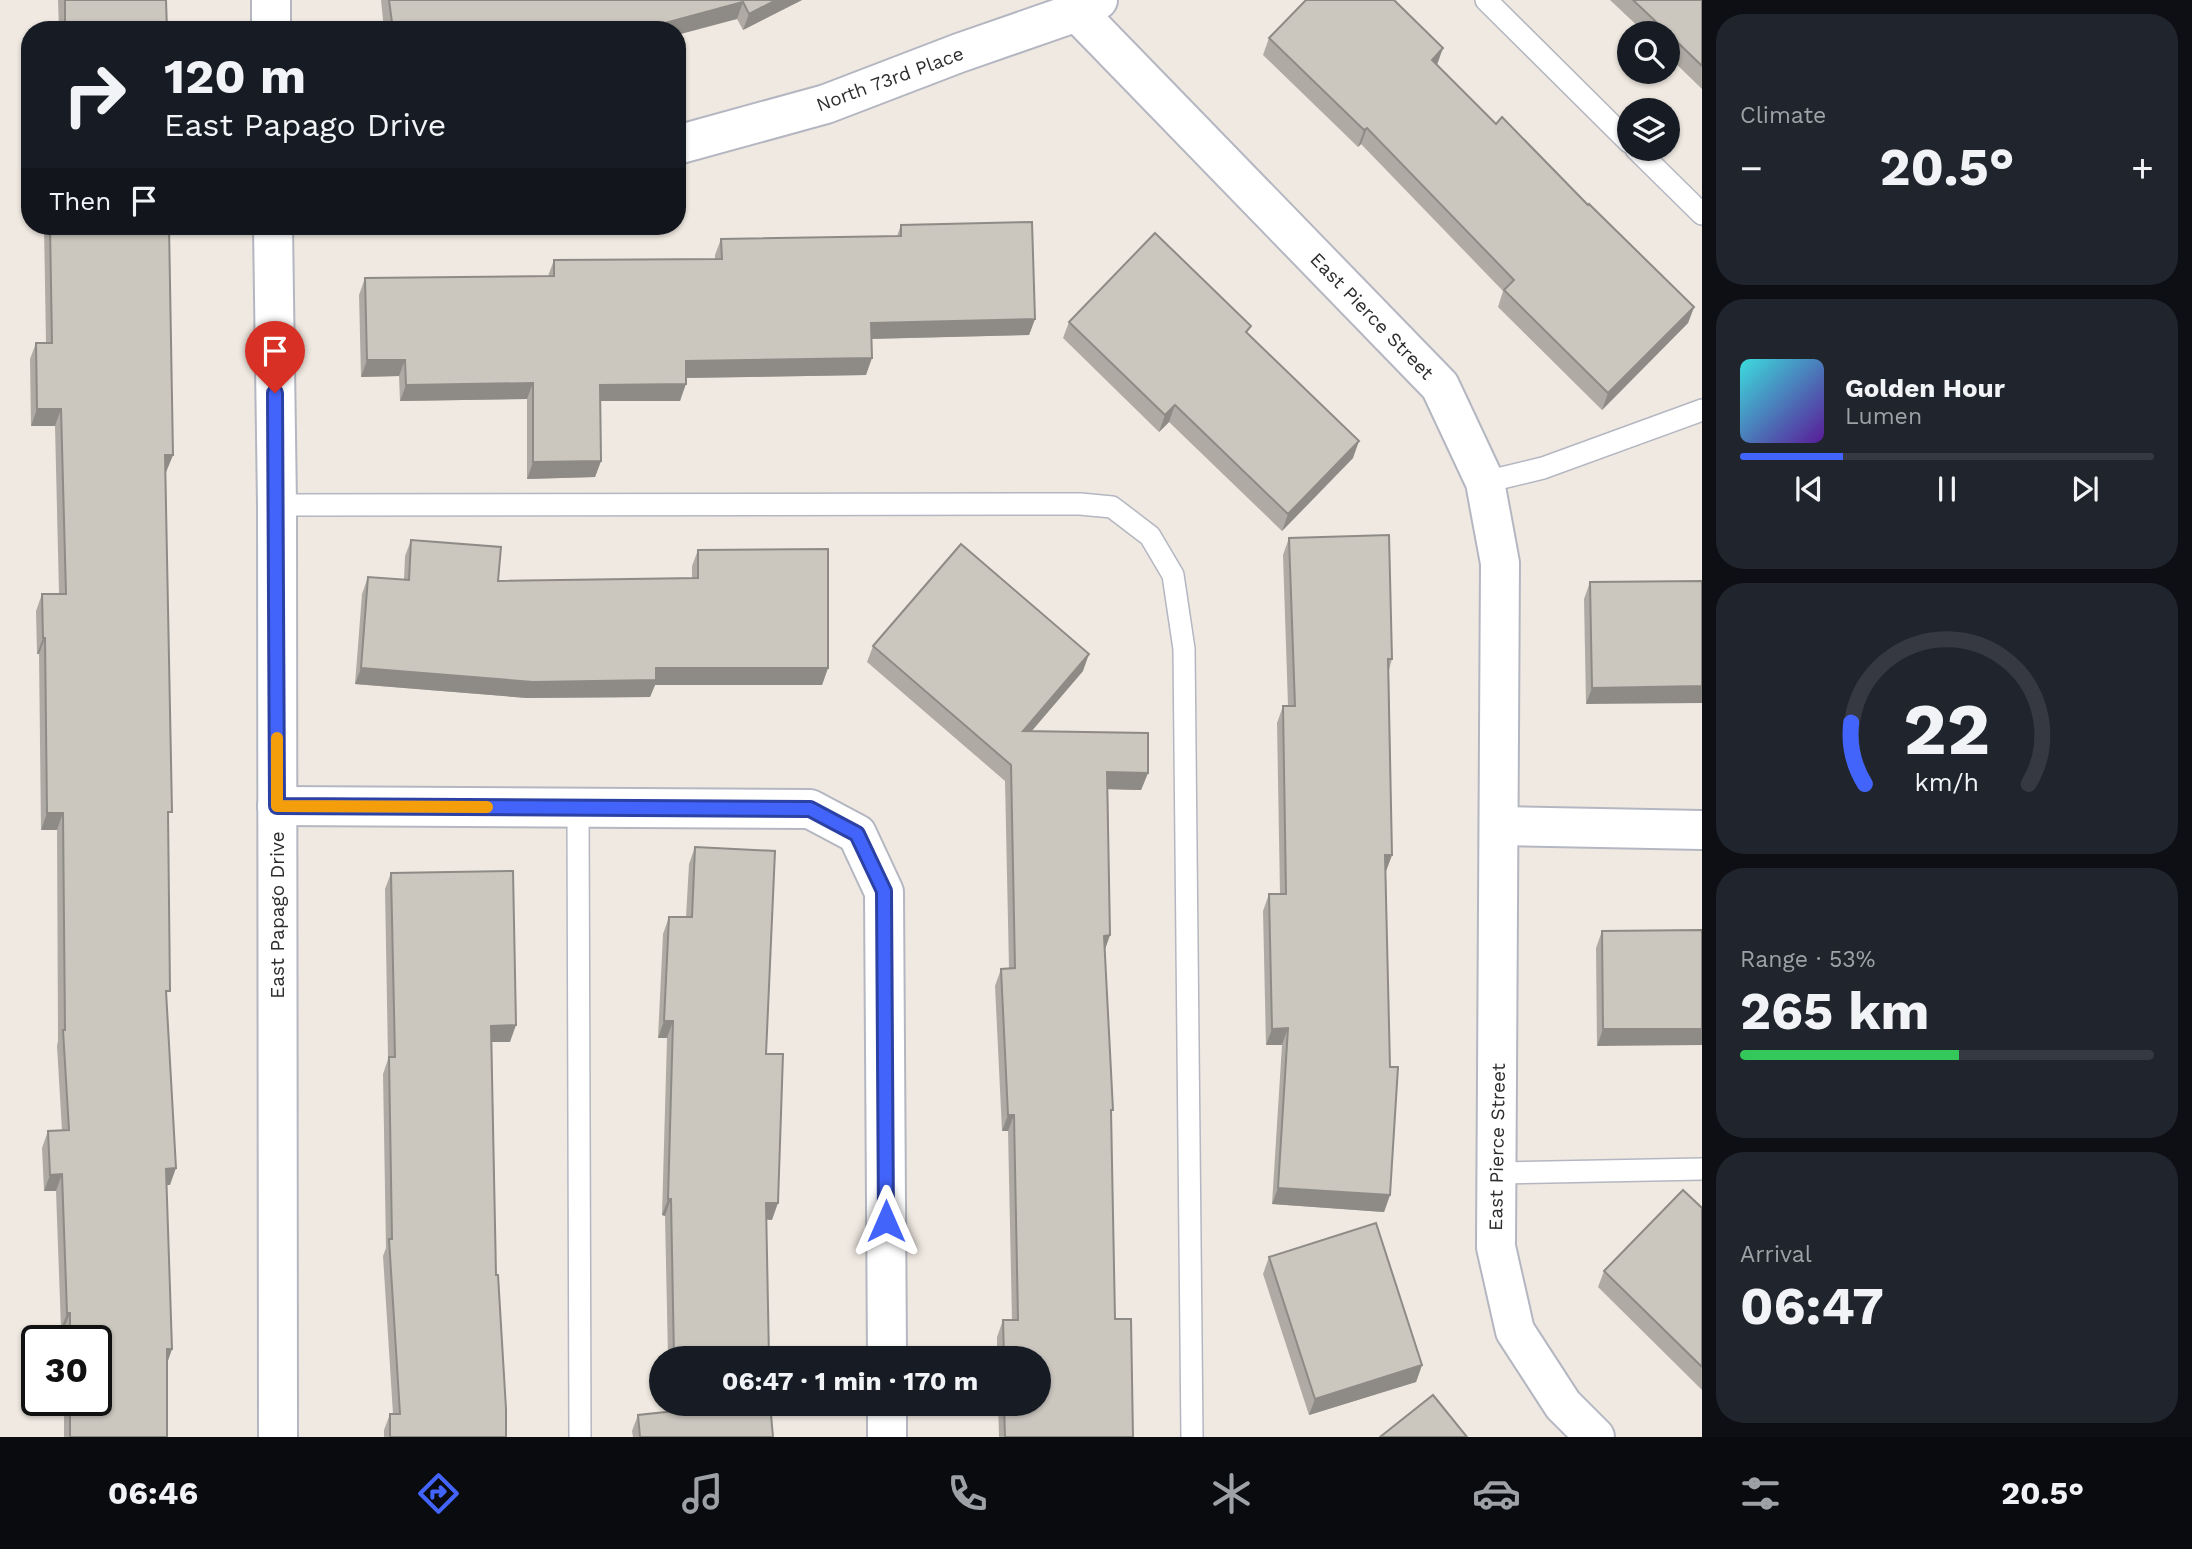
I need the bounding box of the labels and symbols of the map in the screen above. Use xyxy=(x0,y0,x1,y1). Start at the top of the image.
street label: North 73rd Place xyxy=(813,42,967,116)
street label: East Pierce Street xyxy=(1305,248,1439,384)
pin xyxy=(245,321,305,393)
street label: East Papago Drive xyxy=(266,831,289,999)
street label: East Pierce Street xyxy=(1484,1063,1510,1231)
position arrow xyxy=(849,1184,923,1258)
speed limit sign: 30 xyxy=(21,1325,112,1416)

